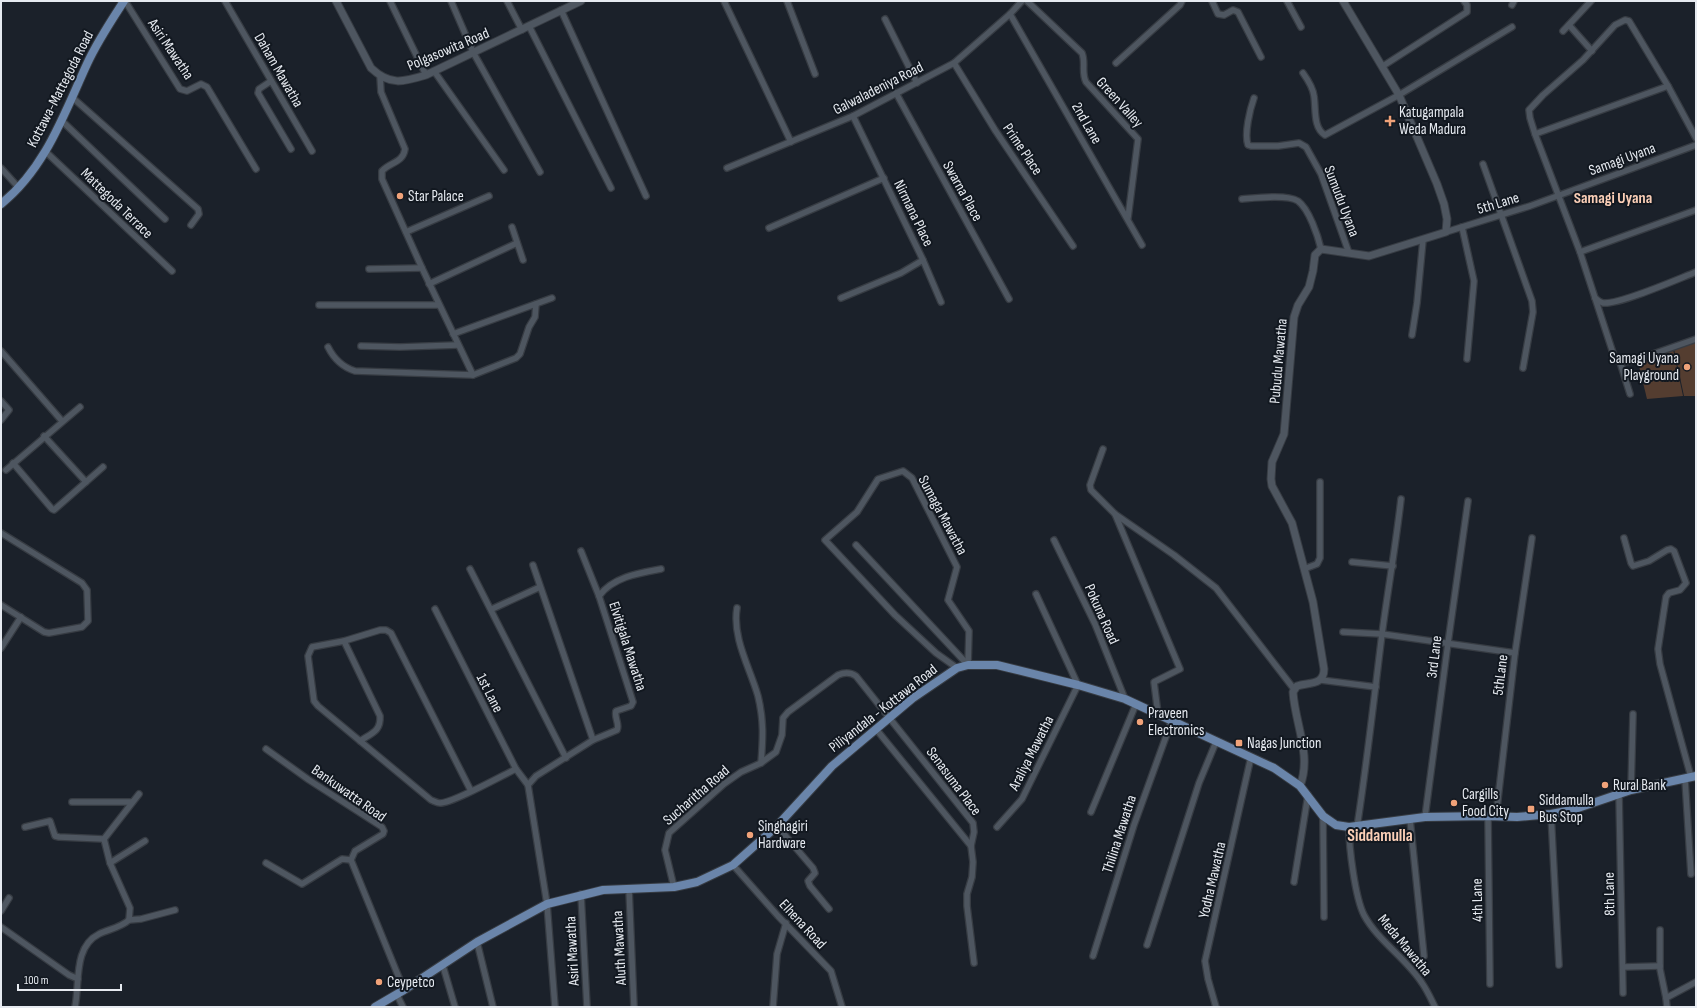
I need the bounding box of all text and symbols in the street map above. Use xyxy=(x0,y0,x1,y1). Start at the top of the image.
street label: Asiri Mawatha xyxy=(143,14,198,84)
street label: Polgasowita Road xyxy=(404,24,492,75)
street label: Kottawa-Mattegoda Road xyxy=(23,28,98,151)
street label: Daham Mawatha xyxy=(250,30,308,111)
street label: Galwaladeniya Road xyxy=(830,58,927,119)
street label: Green Valley xyxy=(1092,73,1148,132)
street label: 2nd Lane xyxy=(1067,99,1106,147)
place label: Katugampala Weda Madura xyxy=(1399,103,1466,139)
marker: Katugampala Weda Madura xyxy=(1384,115,1396,127)
street label: Prime Place xyxy=(998,120,1047,179)
street label: Samagi Uyana xyxy=(1586,139,1658,180)
street label: Swarna Place xyxy=(938,158,987,225)
street label: Sumudu Uyana xyxy=(1319,163,1364,240)
street label: Mattegoda Terrace xyxy=(76,164,157,243)
street label: Nirmana Place xyxy=(889,177,938,250)
place label: Star Palace xyxy=(408,187,464,206)
street label: 5th Lane xyxy=(1475,188,1522,219)
district label: Samagi Uyana xyxy=(1574,189,1652,208)
marker: Star Palace xyxy=(395,191,405,201)
street label: Pubudu Mawatha xyxy=(1265,317,1292,404)
place label: Samagi Uyana Playground xyxy=(1609,349,1679,385)
marker: Samagi Uyana Playground xyxy=(1682,362,1692,372)
street label: Sumaga Mawatha xyxy=(914,472,972,558)
street label: Pokuna Road xyxy=(1080,581,1123,647)
street label: Elvitigala Mawatha xyxy=(604,599,651,693)
street label: 3rd Lane xyxy=(1422,635,1447,679)
street label: 5thLane xyxy=(1489,654,1512,696)
street label: Piliyandala - Kottawa Road xyxy=(825,660,941,757)
street label: 1st Lane xyxy=(472,670,507,716)
place label: Praveen Electronics xyxy=(1148,704,1204,740)
street label: Araliya Mawatha xyxy=(1004,712,1059,795)
marker: Praveen Electronics xyxy=(1135,717,1145,727)
place label: Nagas Junction xyxy=(1247,734,1321,753)
marker: Nagas Junction xyxy=(1234,738,1244,748)
street label: Senasuma Place xyxy=(922,743,986,819)
street label: Bankuwatta Road xyxy=(308,761,390,826)
street label: Sucharitha Road xyxy=(659,761,734,829)
place label: Rural Bank xyxy=(1613,776,1666,795)
marker: Rural Bank xyxy=(1600,780,1610,790)
place label: Cargills Food City xyxy=(1462,785,1509,821)
place label: Siddamulla Bus Stop xyxy=(1539,791,1594,827)
street label: Thilina Mawatha xyxy=(1098,792,1141,876)
marker: Cargills Food City xyxy=(1449,798,1459,808)
marker: Siddamulla Bus Stop xyxy=(1526,804,1536,814)
place label: Singhagiri Hardware xyxy=(758,817,808,853)
district label: Siddamulla xyxy=(1347,826,1413,846)
marker: Singhagiri Hardware xyxy=(745,830,755,840)
street label: Yodha Mawatha xyxy=(1194,840,1231,920)
street label: 8th Lane xyxy=(1600,872,1619,916)
street label: 4th Lane xyxy=(1468,878,1487,922)
street label: Elhena Road xyxy=(775,896,830,953)
street label: Aluth Mawatha xyxy=(608,910,631,987)
street label: Meda Mawatha xyxy=(1373,911,1436,980)
street label: Asiri Mawatha xyxy=(561,916,584,987)
scale bar xyxy=(18,966,121,992)
text: 100 m xyxy=(24,973,49,988)
place label: Ceypetco xyxy=(387,973,435,992)
marker: Ceypetco xyxy=(374,977,384,987)

